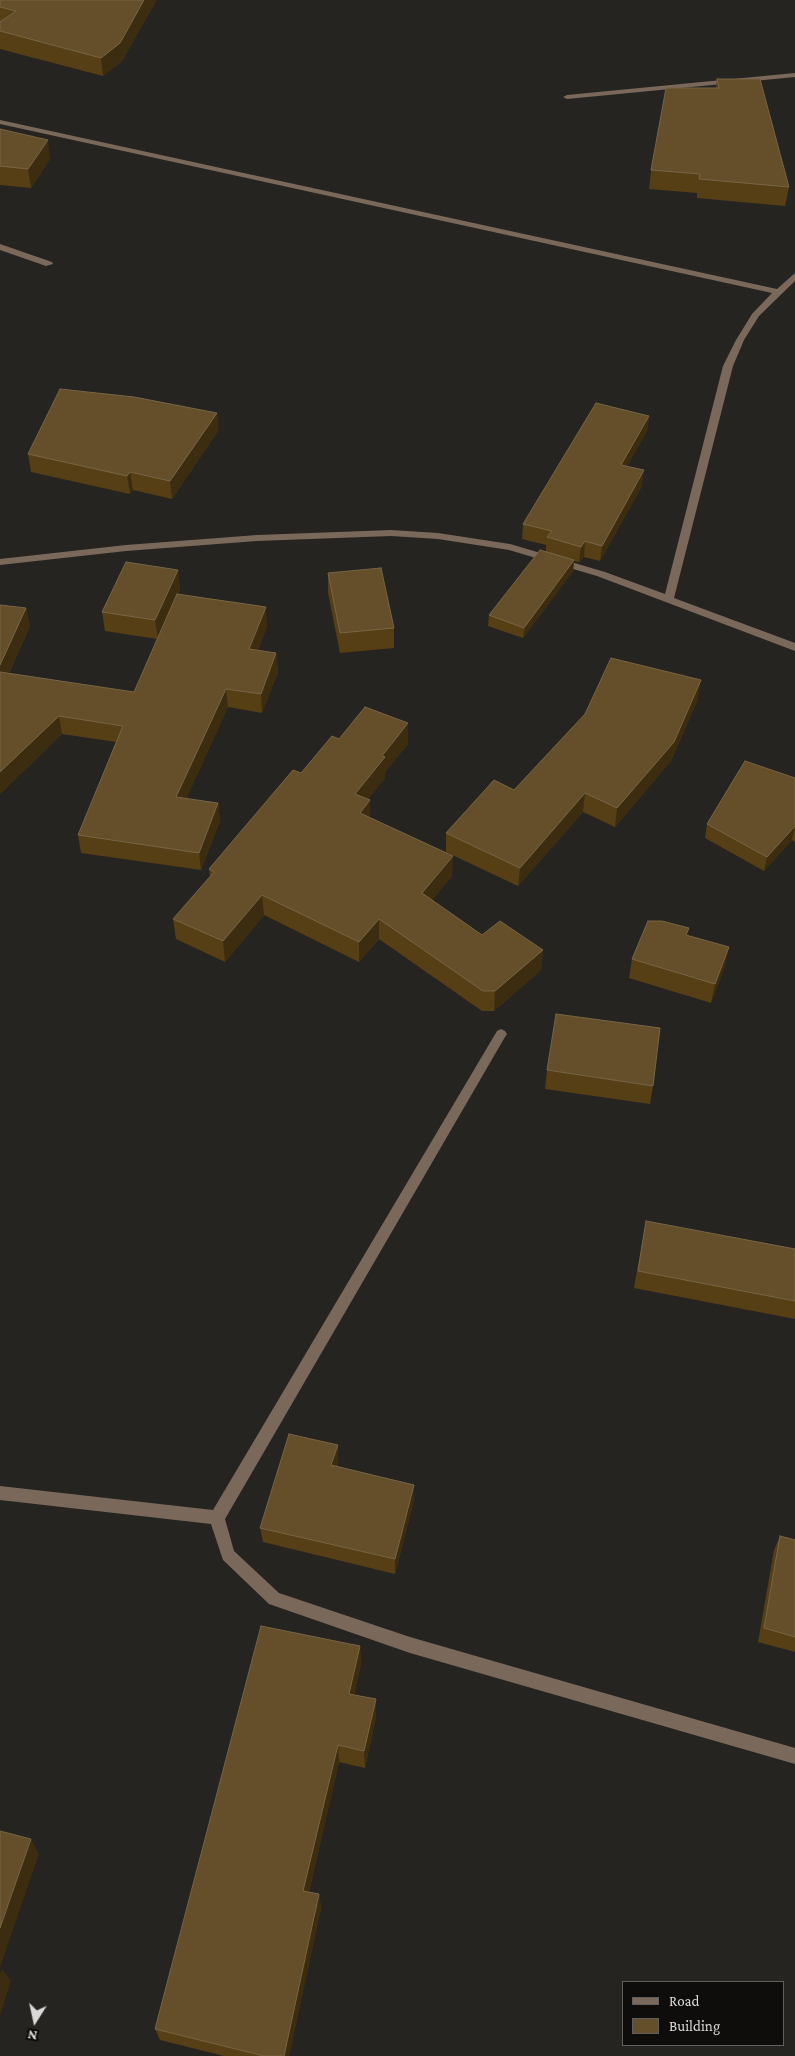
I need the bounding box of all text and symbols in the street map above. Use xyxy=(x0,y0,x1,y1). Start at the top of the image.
legend xyxy=(622,1981,785,2046)
text: Road xyxy=(669,1993,699,2009)
north arrow xyxy=(10,1996,60,2046)
text: Building xyxy=(669,2018,720,2034)
text: N xyxy=(26,2027,38,2044)

